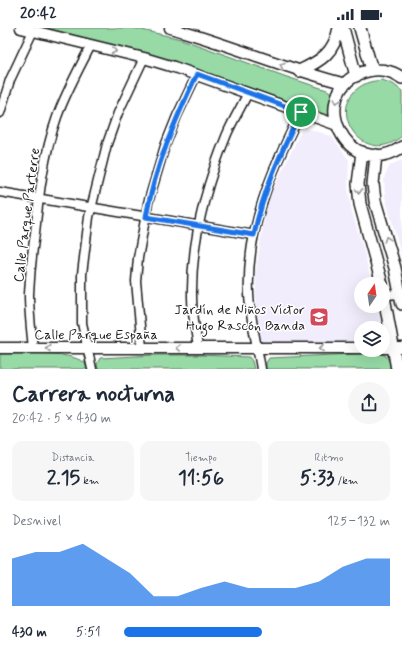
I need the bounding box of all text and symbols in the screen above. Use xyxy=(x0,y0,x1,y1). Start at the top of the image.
text: 20:42 xyxy=(20,4,57,24)
one-way arrow xyxy=(110,46,117,54)
one-way arrow xyxy=(278,61,285,69)
pin xyxy=(284,95,318,129)
one-way arrow xyxy=(333,97,342,104)
icon: arrive xyxy=(290,101,312,123)
street label: Calle Parque Parterre xyxy=(10,147,44,283)
one-way arrow xyxy=(354,188,363,194)
one-way arrow xyxy=(383,236,391,243)
north arrow xyxy=(354,277,390,313)
map controls xyxy=(354,277,390,357)
place label: Jardín de Niños Víctor Hugo Rascón Banda xyxy=(174,301,305,337)
school or university icon: Jardín de Niños Víctor Hugo Rascón Banda xyxy=(308,306,330,328)
button: layers xyxy=(354,321,390,357)
street label: Calle Parque España xyxy=(34,326,158,344)
one-way arrow xyxy=(45,344,51,352)
one-way arrow xyxy=(175,344,181,352)
one-way arrow xyxy=(319,344,325,352)
text: Carrera nocturna xyxy=(12,381,175,409)
button: share xyxy=(348,382,390,424)
text: 20:42 · 5 × 430 m xyxy=(12,410,111,427)
text: Distancia xyxy=(52,451,94,465)
text: Tiempo xyxy=(185,451,217,465)
text: Ritmo xyxy=(314,451,344,465)
text: 2.15 xyxy=(47,465,80,492)
text: 11:56 xyxy=(178,465,224,492)
text: 5:33 xyxy=(300,465,335,492)
text: km xyxy=(80,474,99,488)
text: /km xyxy=(335,474,358,488)
text: Desnivel xyxy=(12,513,61,530)
text: 125–132 m xyxy=(327,513,390,530)
text: 430 m xyxy=(12,624,47,641)
text: 5:51 xyxy=(76,624,101,641)

